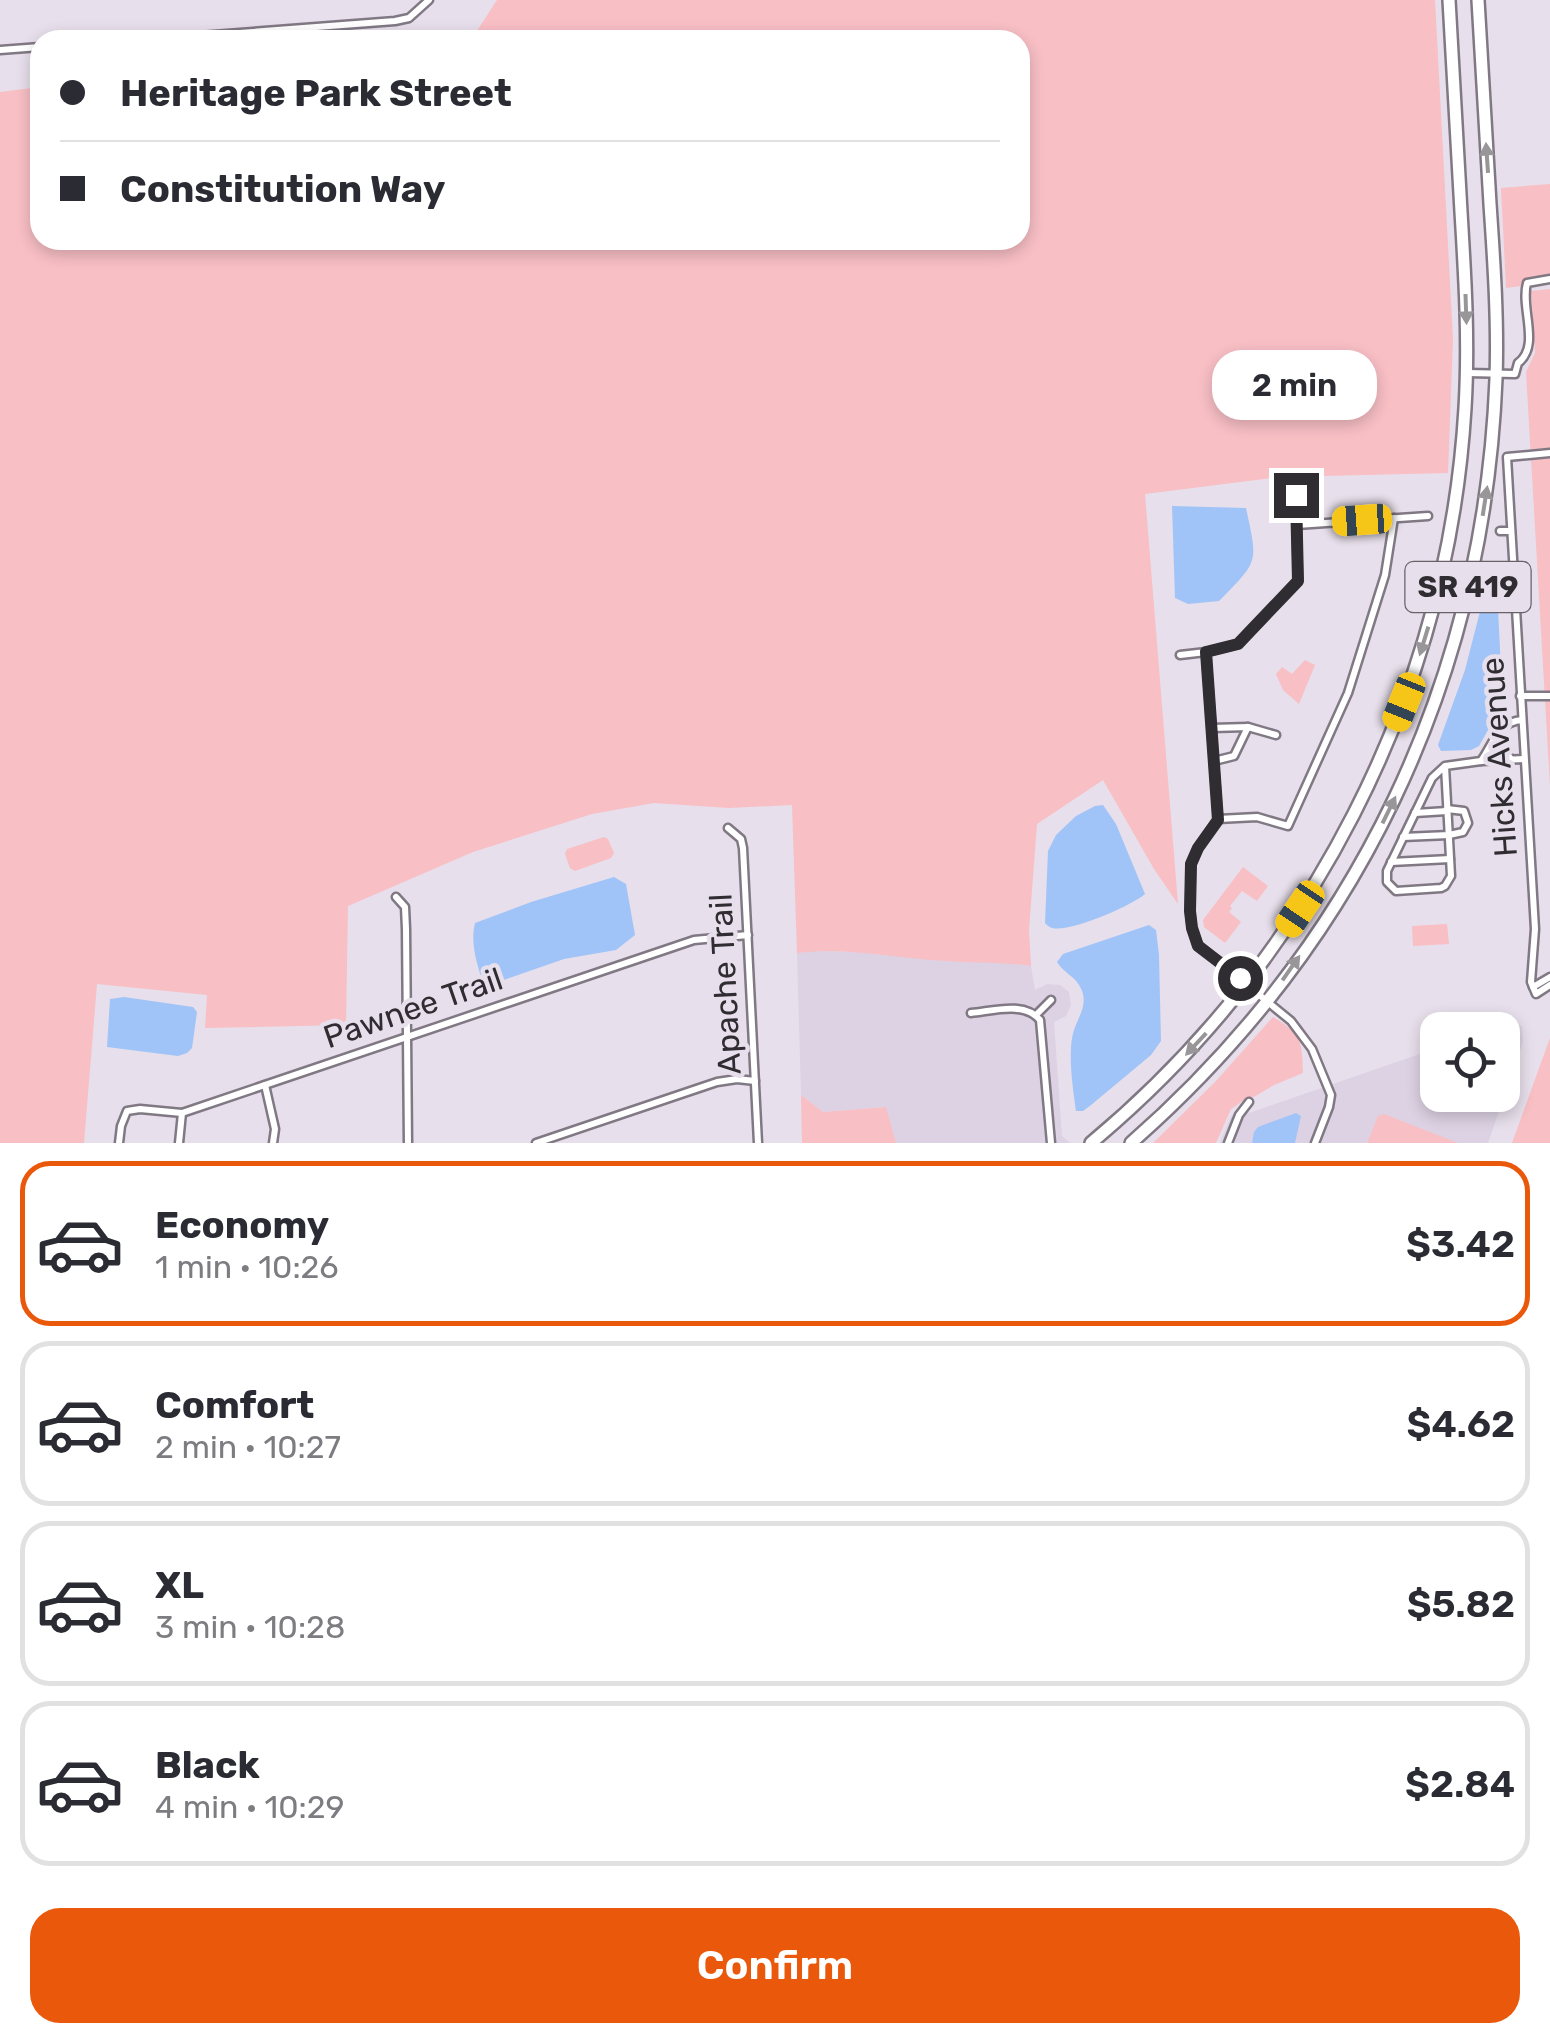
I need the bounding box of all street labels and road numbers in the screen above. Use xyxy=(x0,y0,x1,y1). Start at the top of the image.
road number: SR 419 xyxy=(1406,562,1530,612)
street label: Hicks Avenue xyxy=(1473,656,1525,858)
street label: Apache Trail xyxy=(701,892,749,1076)
street label: Pawnee Trail xyxy=(319,960,507,1056)

